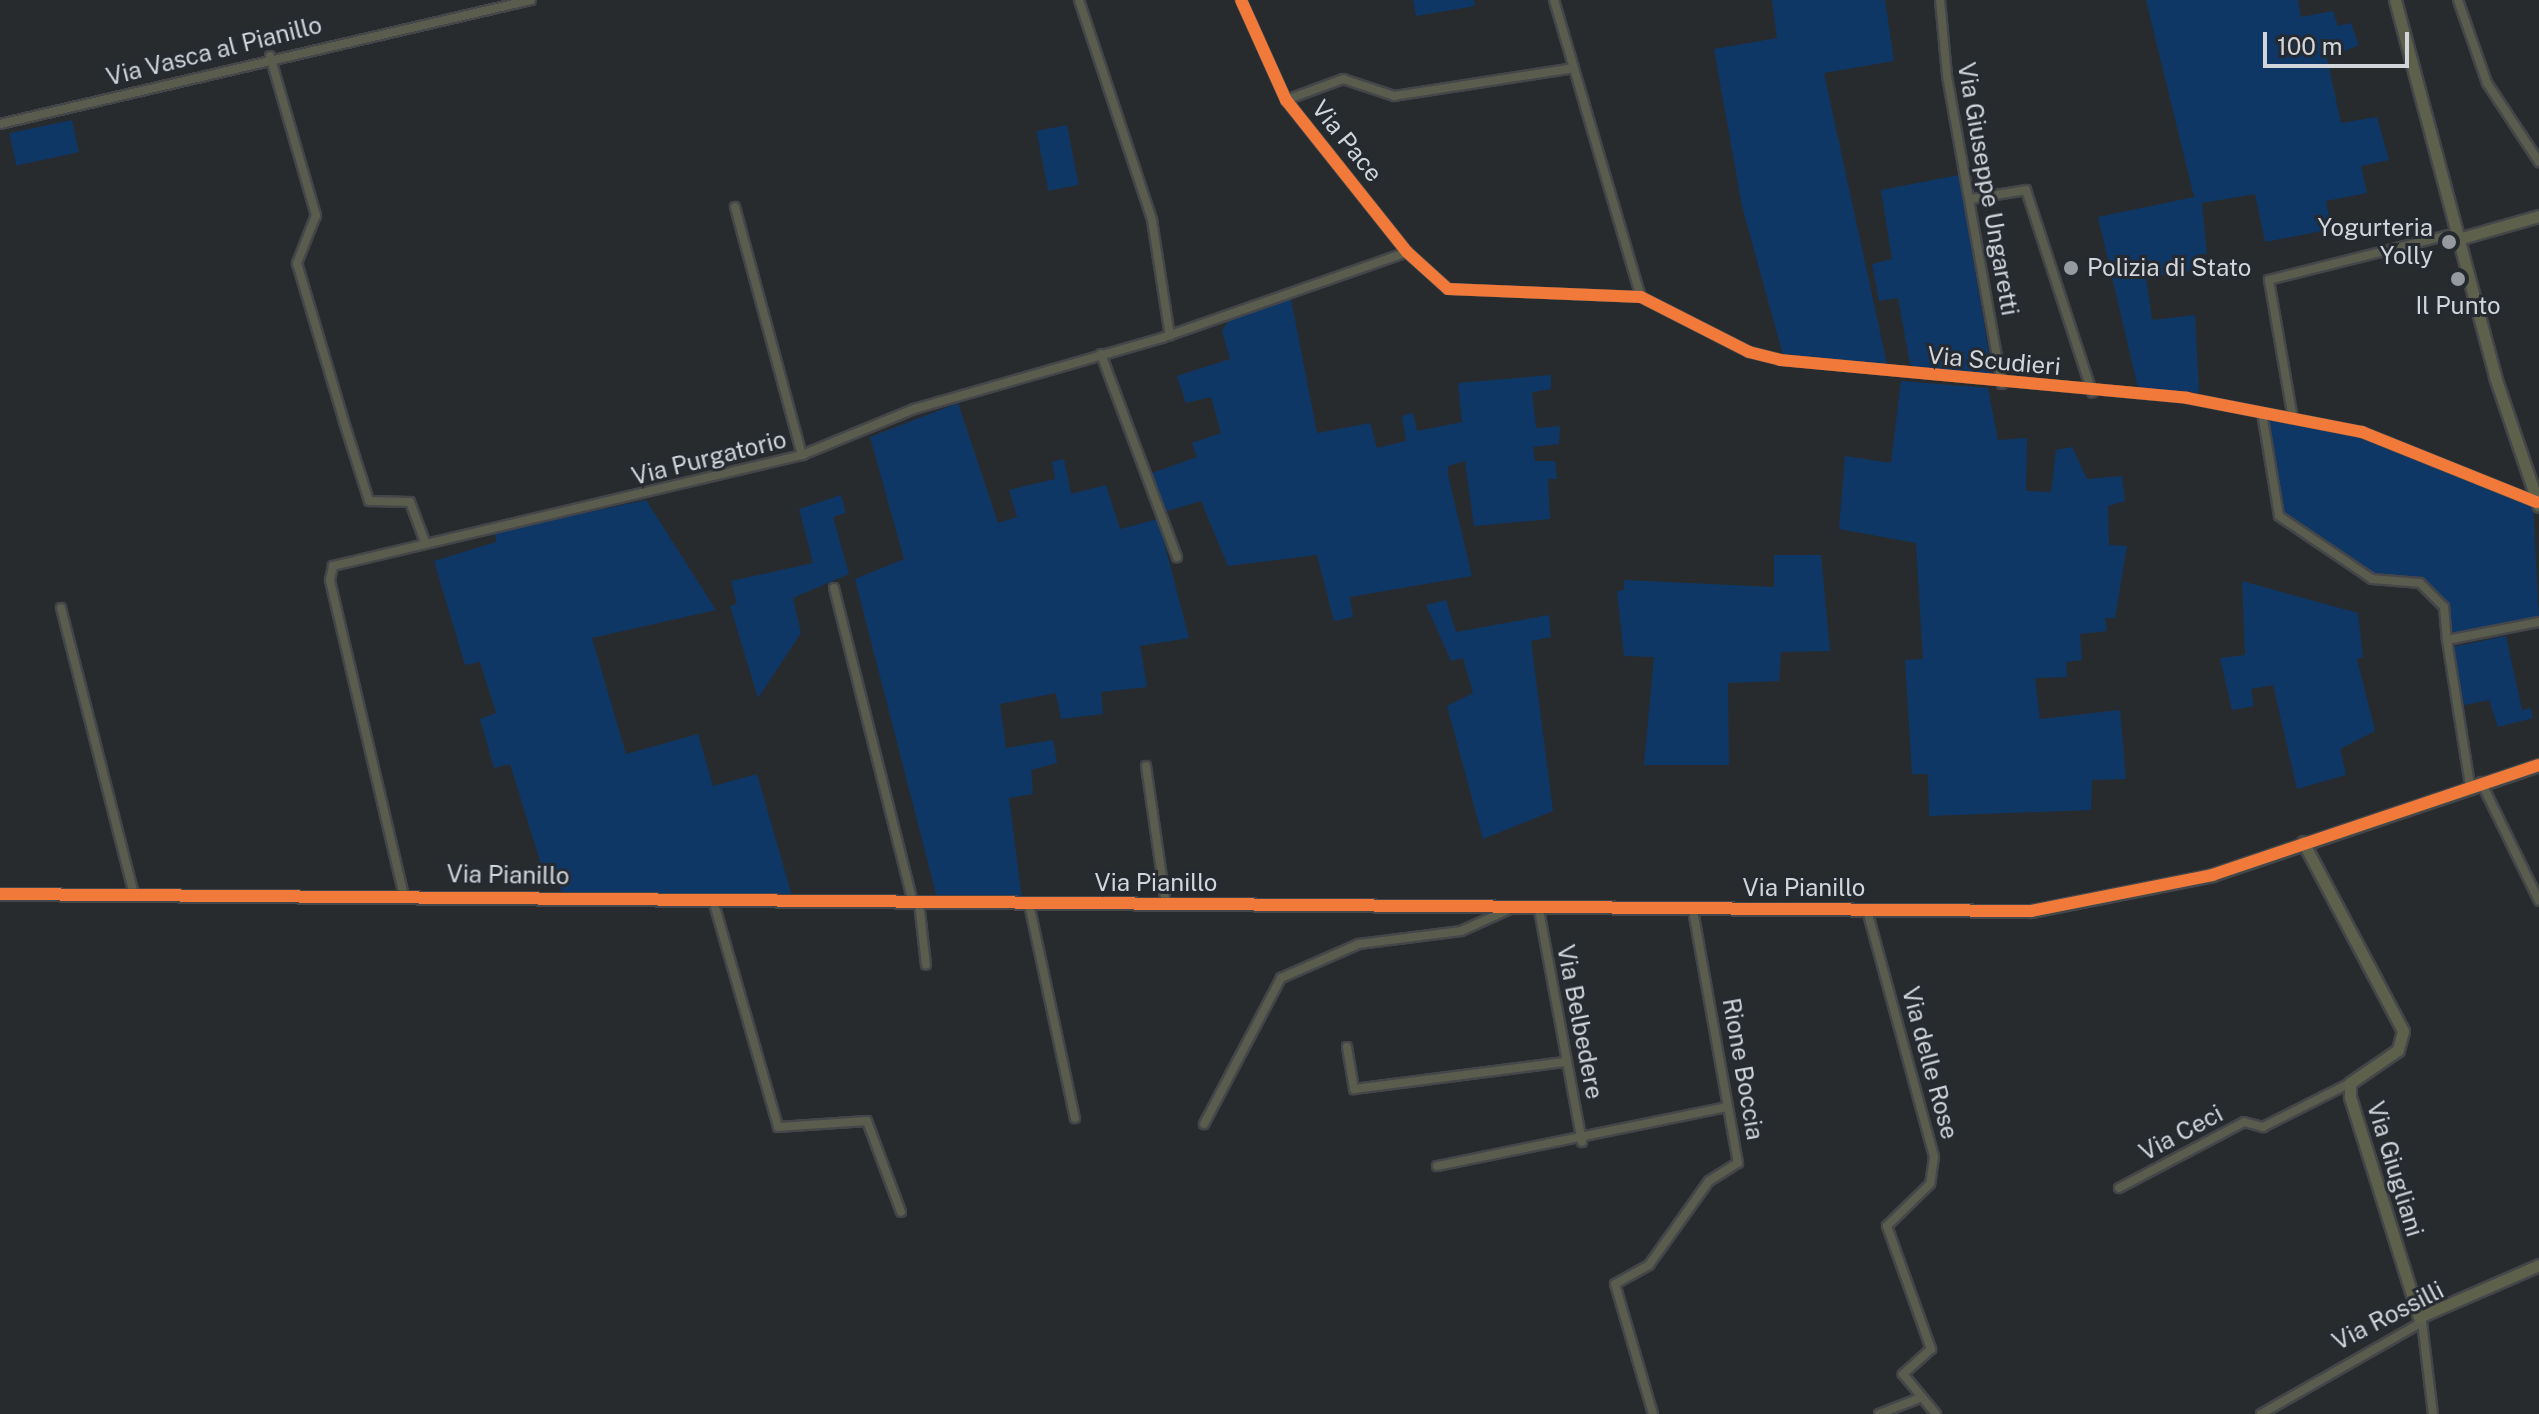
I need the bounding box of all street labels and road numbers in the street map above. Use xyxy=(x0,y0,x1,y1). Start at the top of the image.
street label: Via Vasca al Pianillo xyxy=(103,10,325,92)
street label: Via Giuseppe Ungaretti xyxy=(1952,60,2024,318)
street label: Via Pace xyxy=(1306,95,1388,187)
street label: Via Scudieri xyxy=(1926,341,2062,381)
street label: Via Purgatorio xyxy=(629,425,789,491)
street label: Via Pianillo xyxy=(446,860,570,890)
street label: Via Pianillo xyxy=(1095,869,1217,897)
street label: Via Pianillo xyxy=(1743,874,1865,902)
street label: Via Belbedere xyxy=(1551,942,1609,1102)
street label: Via delle Rose xyxy=(1896,983,1964,1143)
street label: Rione Boccia xyxy=(1716,996,1770,1142)
street label: Via Giugliani xyxy=(2361,1098,2429,1240)
street label: Via Ceci xyxy=(2134,1099,2228,1167)
street label: Via Rossilli xyxy=(2328,1276,2448,1356)

